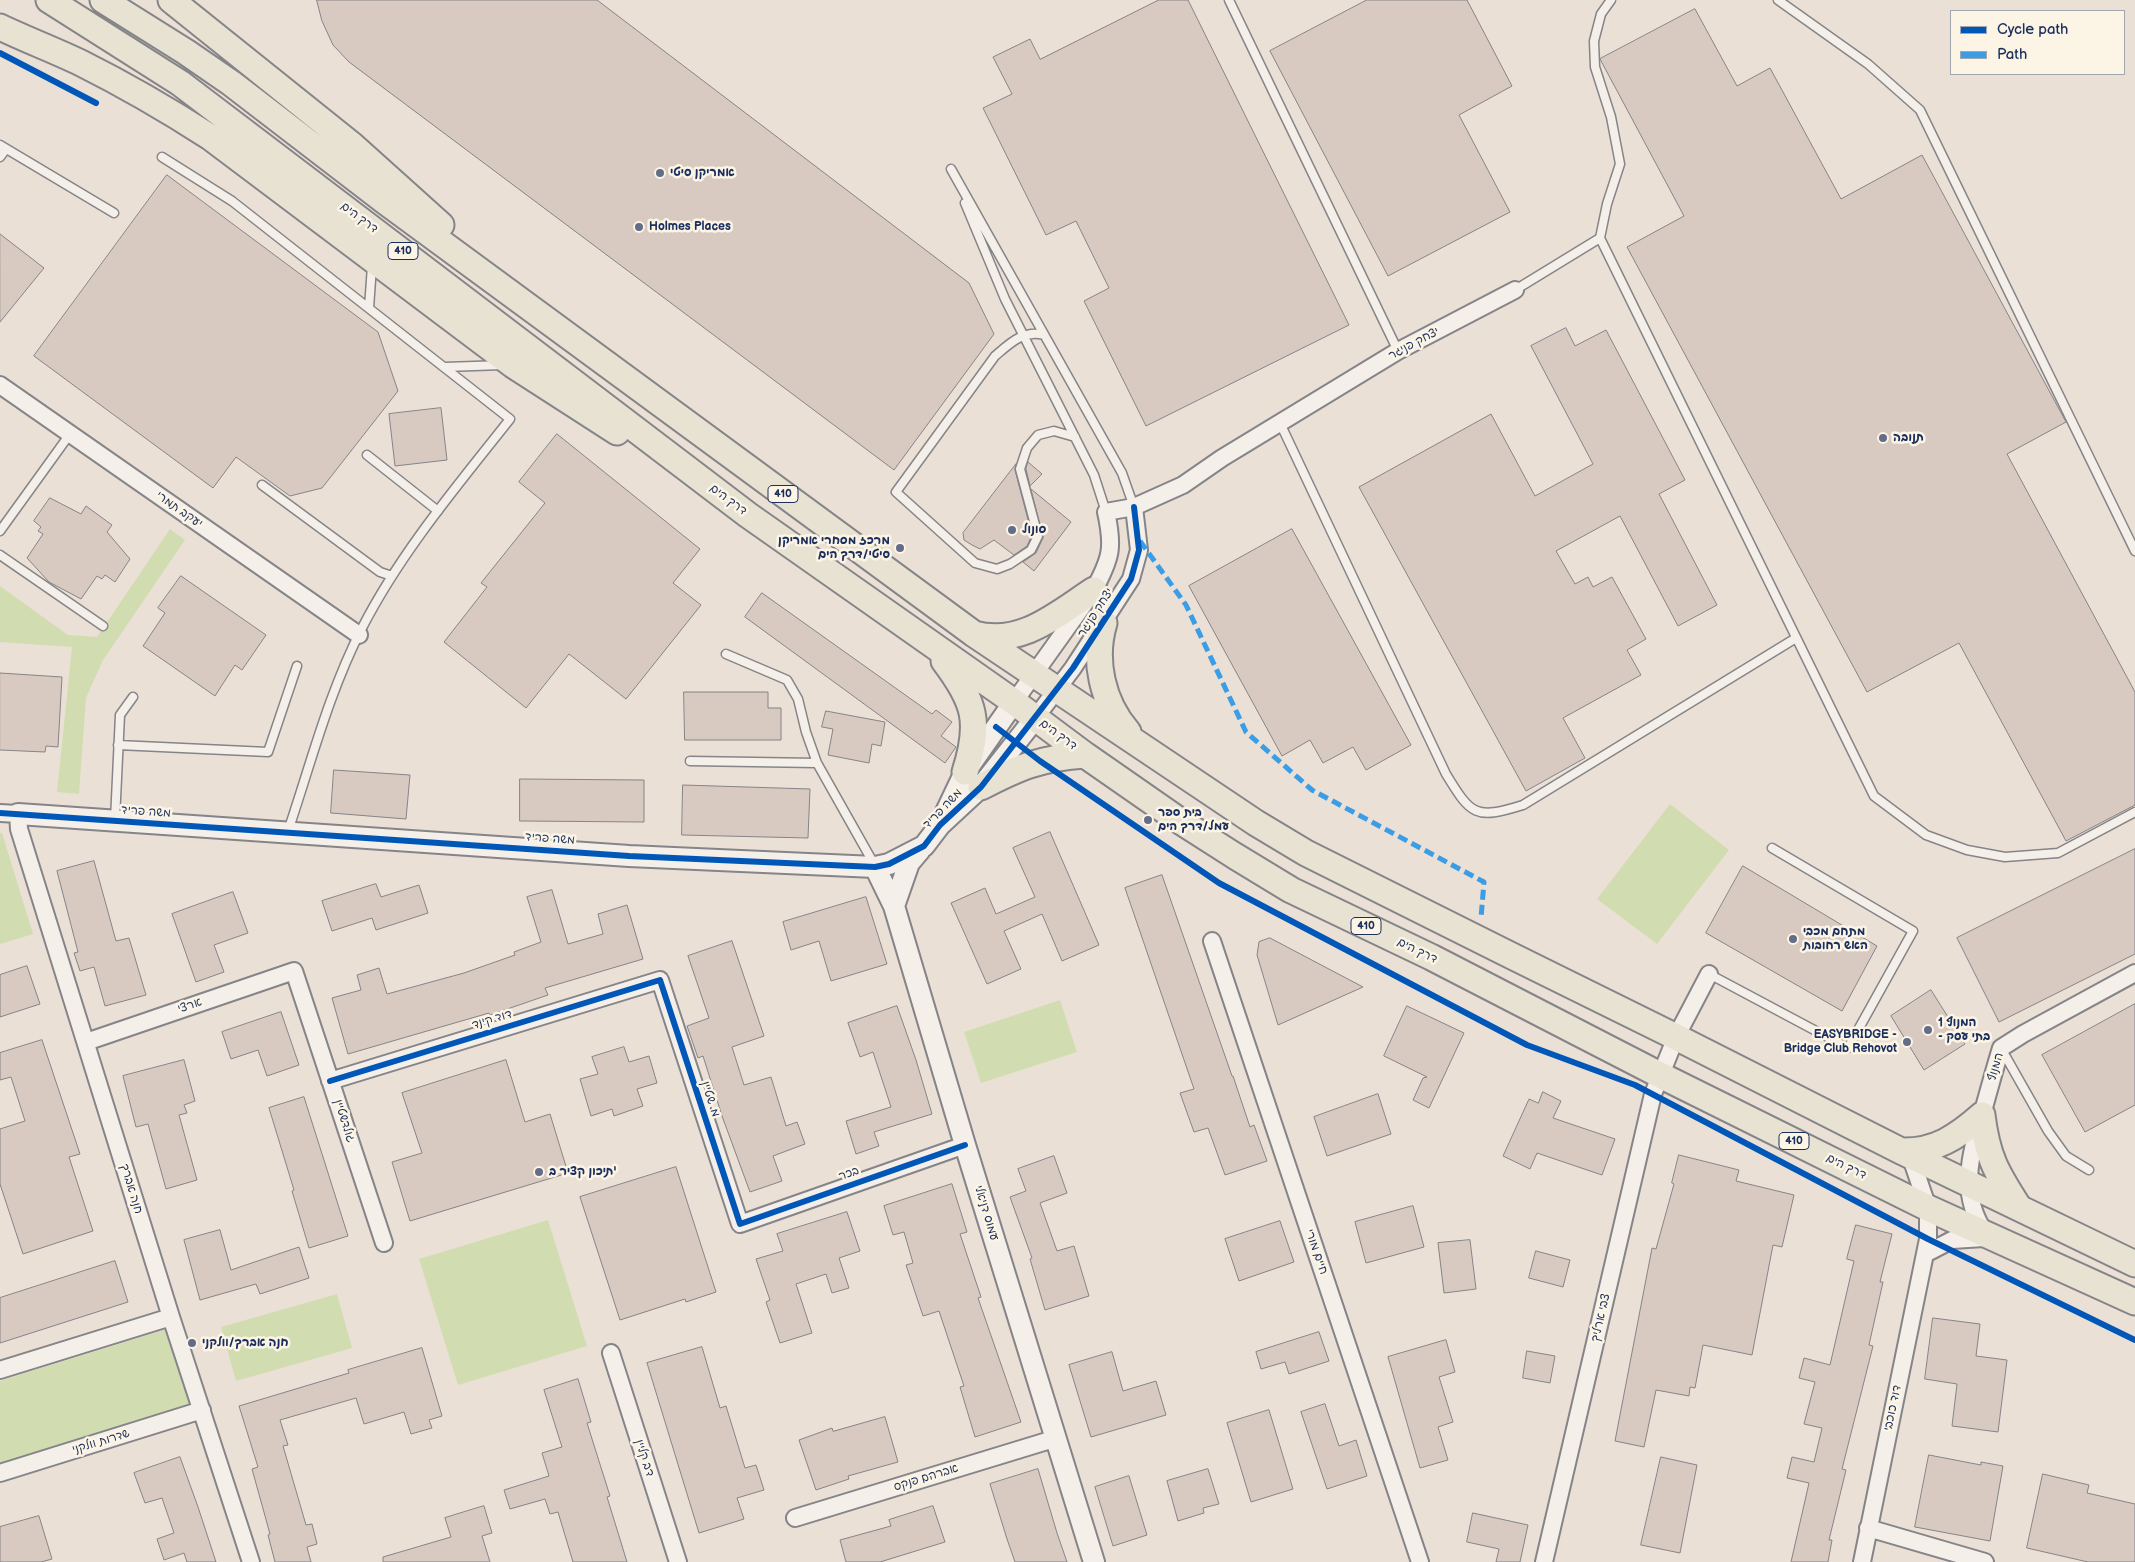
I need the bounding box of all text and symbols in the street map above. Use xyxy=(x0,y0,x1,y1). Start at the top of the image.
legend xyxy=(1950,10,2125,75)
text: Cycle path xyxy=(1997,20,2068,39)
text: Path xyxy=(1997,45,2027,64)
place label: אמריקן סיטי xyxy=(670,166,735,180)
marker: אמריקן סיטי xyxy=(654,167,666,179)
street label: דרך הים xyxy=(338,199,380,237)
place label: Holmes Places xyxy=(649,220,731,234)
marker: Holmes Places xyxy=(633,221,645,233)
road number: 410 xyxy=(388,242,418,260)
street label: יצחק פניגר xyxy=(1386,325,1442,363)
place label: תנובה xyxy=(1893,431,1924,445)
marker: תנובה xyxy=(1877,432,1889,444)
street label: דרך הים xyxy=(707,481,749,519)
road number: 410 xyxy=(768,486,798,502)
street label: יעקב תמרי xyxy=(153,489,205,531)
place label: סונול xyxy=(1022,523,1046,537)
marker: סונול xyxy=(1006,524,1018,536)
place label: מרכז מסחרי אמריקן סיטי/דרך הים xyxy=(778,534,890,562)
marker: מרכז מסחרי אמריקן סיטי/דרך הים xyxy=(894,542,906,554)
street label: יצחק פניגר xyxy=(1075,586,1117,640)
street label: דרך הים xyxy=(1037,716,1079,754)
street label: משה פריד xyxy=(920,786,966,832)
street label: משה פריד xyxy=(121,803,171,821)
place label: בית ספר עמל/דרך הים xyxy=(1158,806,1229,834)
marker: בית ספר עמל/דרך הים xyxy=(1142,814,1154,826)
street label: משה פריד xyxy=(525,830,575,848)
road number: 410 xyxy=(1351,918,1381,934)
place label: מתחם מכבי האש רחובות xyxy=(1803,925,1868,953)
marker: מתחם מכבי האש רחובות xyxy=(1787,933,1799,945)
street label: דרך הים xyxy=(1395,935,1439,967)
street label: ארצי xyxy=(176,995,204,1017)
street label: דוד קינד xyxy=(470,1007,514,1033)
place label: המנוף 1 - בתי עסק xyxy=(1938,1016,1990,1044)
marker: המנוף 1 - בתי עסק xyxy=(1922,1024,1934,1036)
place label: EASYBRIDGE - Bridge Club Rehovot xyxy=(1784,1028,1897,1056)
marker: EASYBRIDGE - Bridge Club Rehovot xyxy=(1901,1036,1913,1048)
street label: המנוף xyxy=(1985,1051,2007,1083)
street label: מ. שטיין xyxy=(697,1079,723,1119)
street label: גולדשטיין xyxy=(330,1098,358,1144)
road number: 410 xyxy=(1779,1132,1809,1150)
street label: דרך הים xyxy=(1824,1151,1868,1183)
street label: חנה אברך xyxy=(117,1162,145,1216)
street label: בכר xyxy=(837,1164,861,1184)
place label: תיכון קציר ב' xyxy=(549,1165,616,1179)
marker: תיכון קציר ב' xyxy=(533,1166,545,1178)
street label: עמוס דניאלי xyxy=(971,1184,1001,1242)
street label: חיים מורי xyxy=(1302,1227,1330,1277)
street label: צבי ארליך xyxy=(1588,1292,1614,1344)
place label: חנה אברך/וולקני xyxy=(202,1336,288,1350)
marker: חנה אברך/וולקני xyxy=(186,1337,198,1349)
street label: דוד כוכבי xyxy=(1881,1384,1905,1432)
street label: שדרות וולקני xyxy=(70,1426,132,1458)
street label: דב קליין xyxy=(631,1438,657,1478)
street label: אברהם פנקס xyxy=(892,1461,960,1495)

